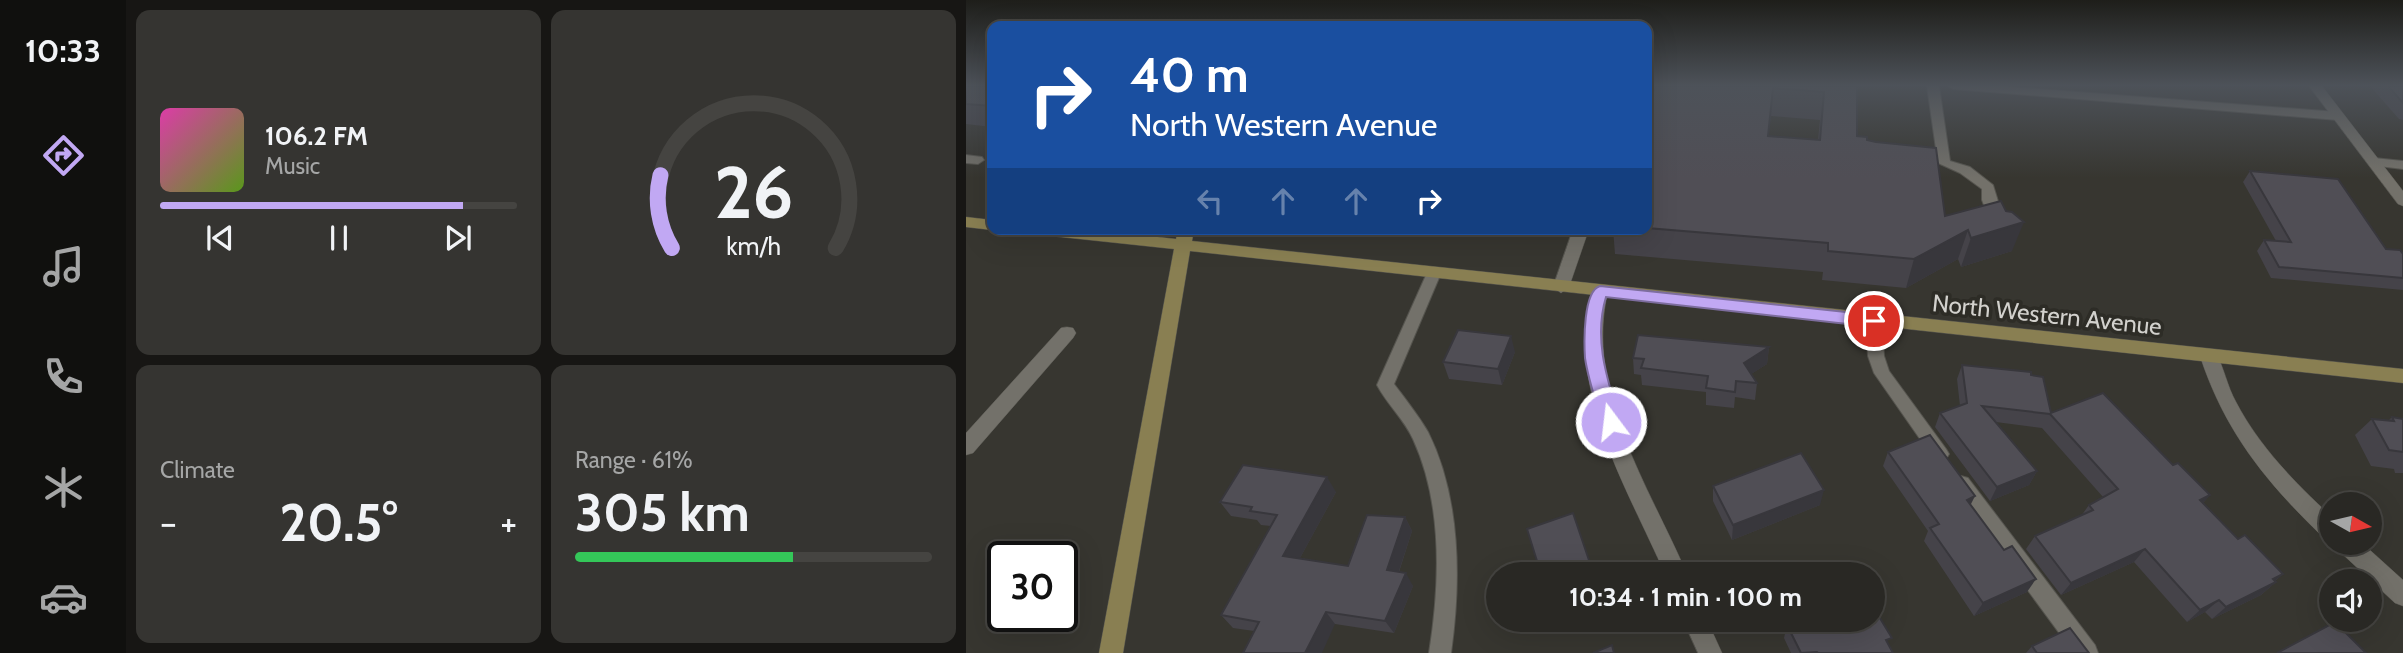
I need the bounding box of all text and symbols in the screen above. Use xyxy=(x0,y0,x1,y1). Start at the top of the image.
text: 10:33 xyxy=(25,31,101,70)
text: 40 m xyxy=(1130,45,1249,104)
icon: right xyxy=(1015,49,1106,140)
text: North Western Avenue xyxy=(1130,105,1438,144)
text: 106.2 FM xyxy=(265,120,368,152)
icon: directions xyxy=(39,131,88,180)
text: 26 xyxy=(714,149,793,237)
text: Music xyxy=(265,152,320,180)
icon: left xyxy=(1191,182,1229,220)
icon: ahead xyxy=(1264,182,1302,220)
icon: ahead xyxy=(1337,182,1375,220)
icon: right xyxy=(1410,182,1448,220)
icon: previous xyxy=(201,219,239,257)
icon: pause xyxy=(320,219,358,257)
icon: next xyxy=(439,219,477,257)
text: km/h xyxy=(726,231,781,261)
icon: music xyxy=(39,242,88,291)
street label: North Western Avenue xyxy=(1931,288,2163,341)
pin xyxy=(1844,291,1904,351)
icon: arrive xyxy=(1855,302,1893,340)
icon: phone xyxy=(39,352,88,401)
position arrow xyxy=(1574,385,1648,459)
text: Range · 61% xyxy=(575,446,693,474)
text: Climate xyxy=(160,456,235,484)
icon: climate xyxy=(39,463,88,512)
text: 305 km xyxy=(575,481,750,544)
text: 20.5° xyxy=(279,491,398,554)
north arrow xyxy=(2319,492,2382,555)
map controls xyxy=(2319,492,2382,632)
text: − xyxy=(160,499,177,546)
text: + xyxy=(500,499,517,546)
speed limit sign: 30 xyxy=(987,541,1078,632)
button: sound xyxy=(2319,569,2382,632)
icon: car xyxy=(39,573,88,622)
text: 10:34 · 1 min · 100 m xyxy=(1569,581,1802,613)

